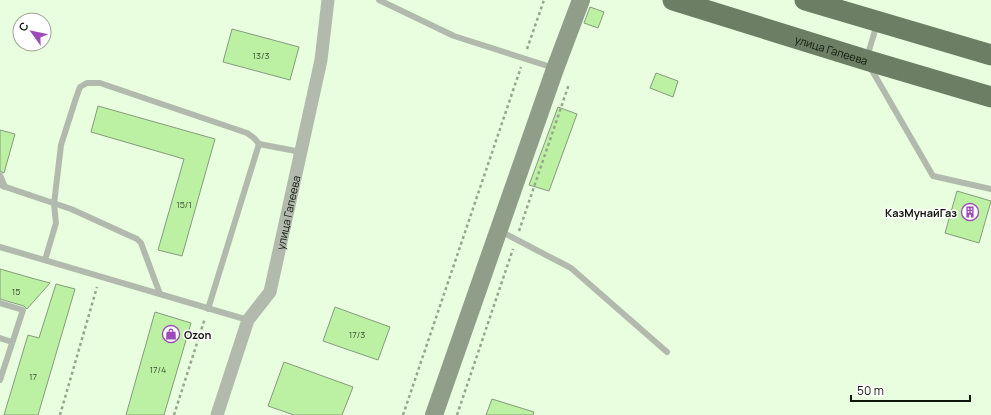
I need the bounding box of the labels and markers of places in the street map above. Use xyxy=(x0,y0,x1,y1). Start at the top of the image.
building icon: КазМунайГаз xyxy=(960,202,980,222)
place label: КазМунайГаз xyxy=(885,205,957,220)
shop icon: Ozon xyxy=(161,324,181,344)
place label: Ozon xyxy=(184,327,211,342)

